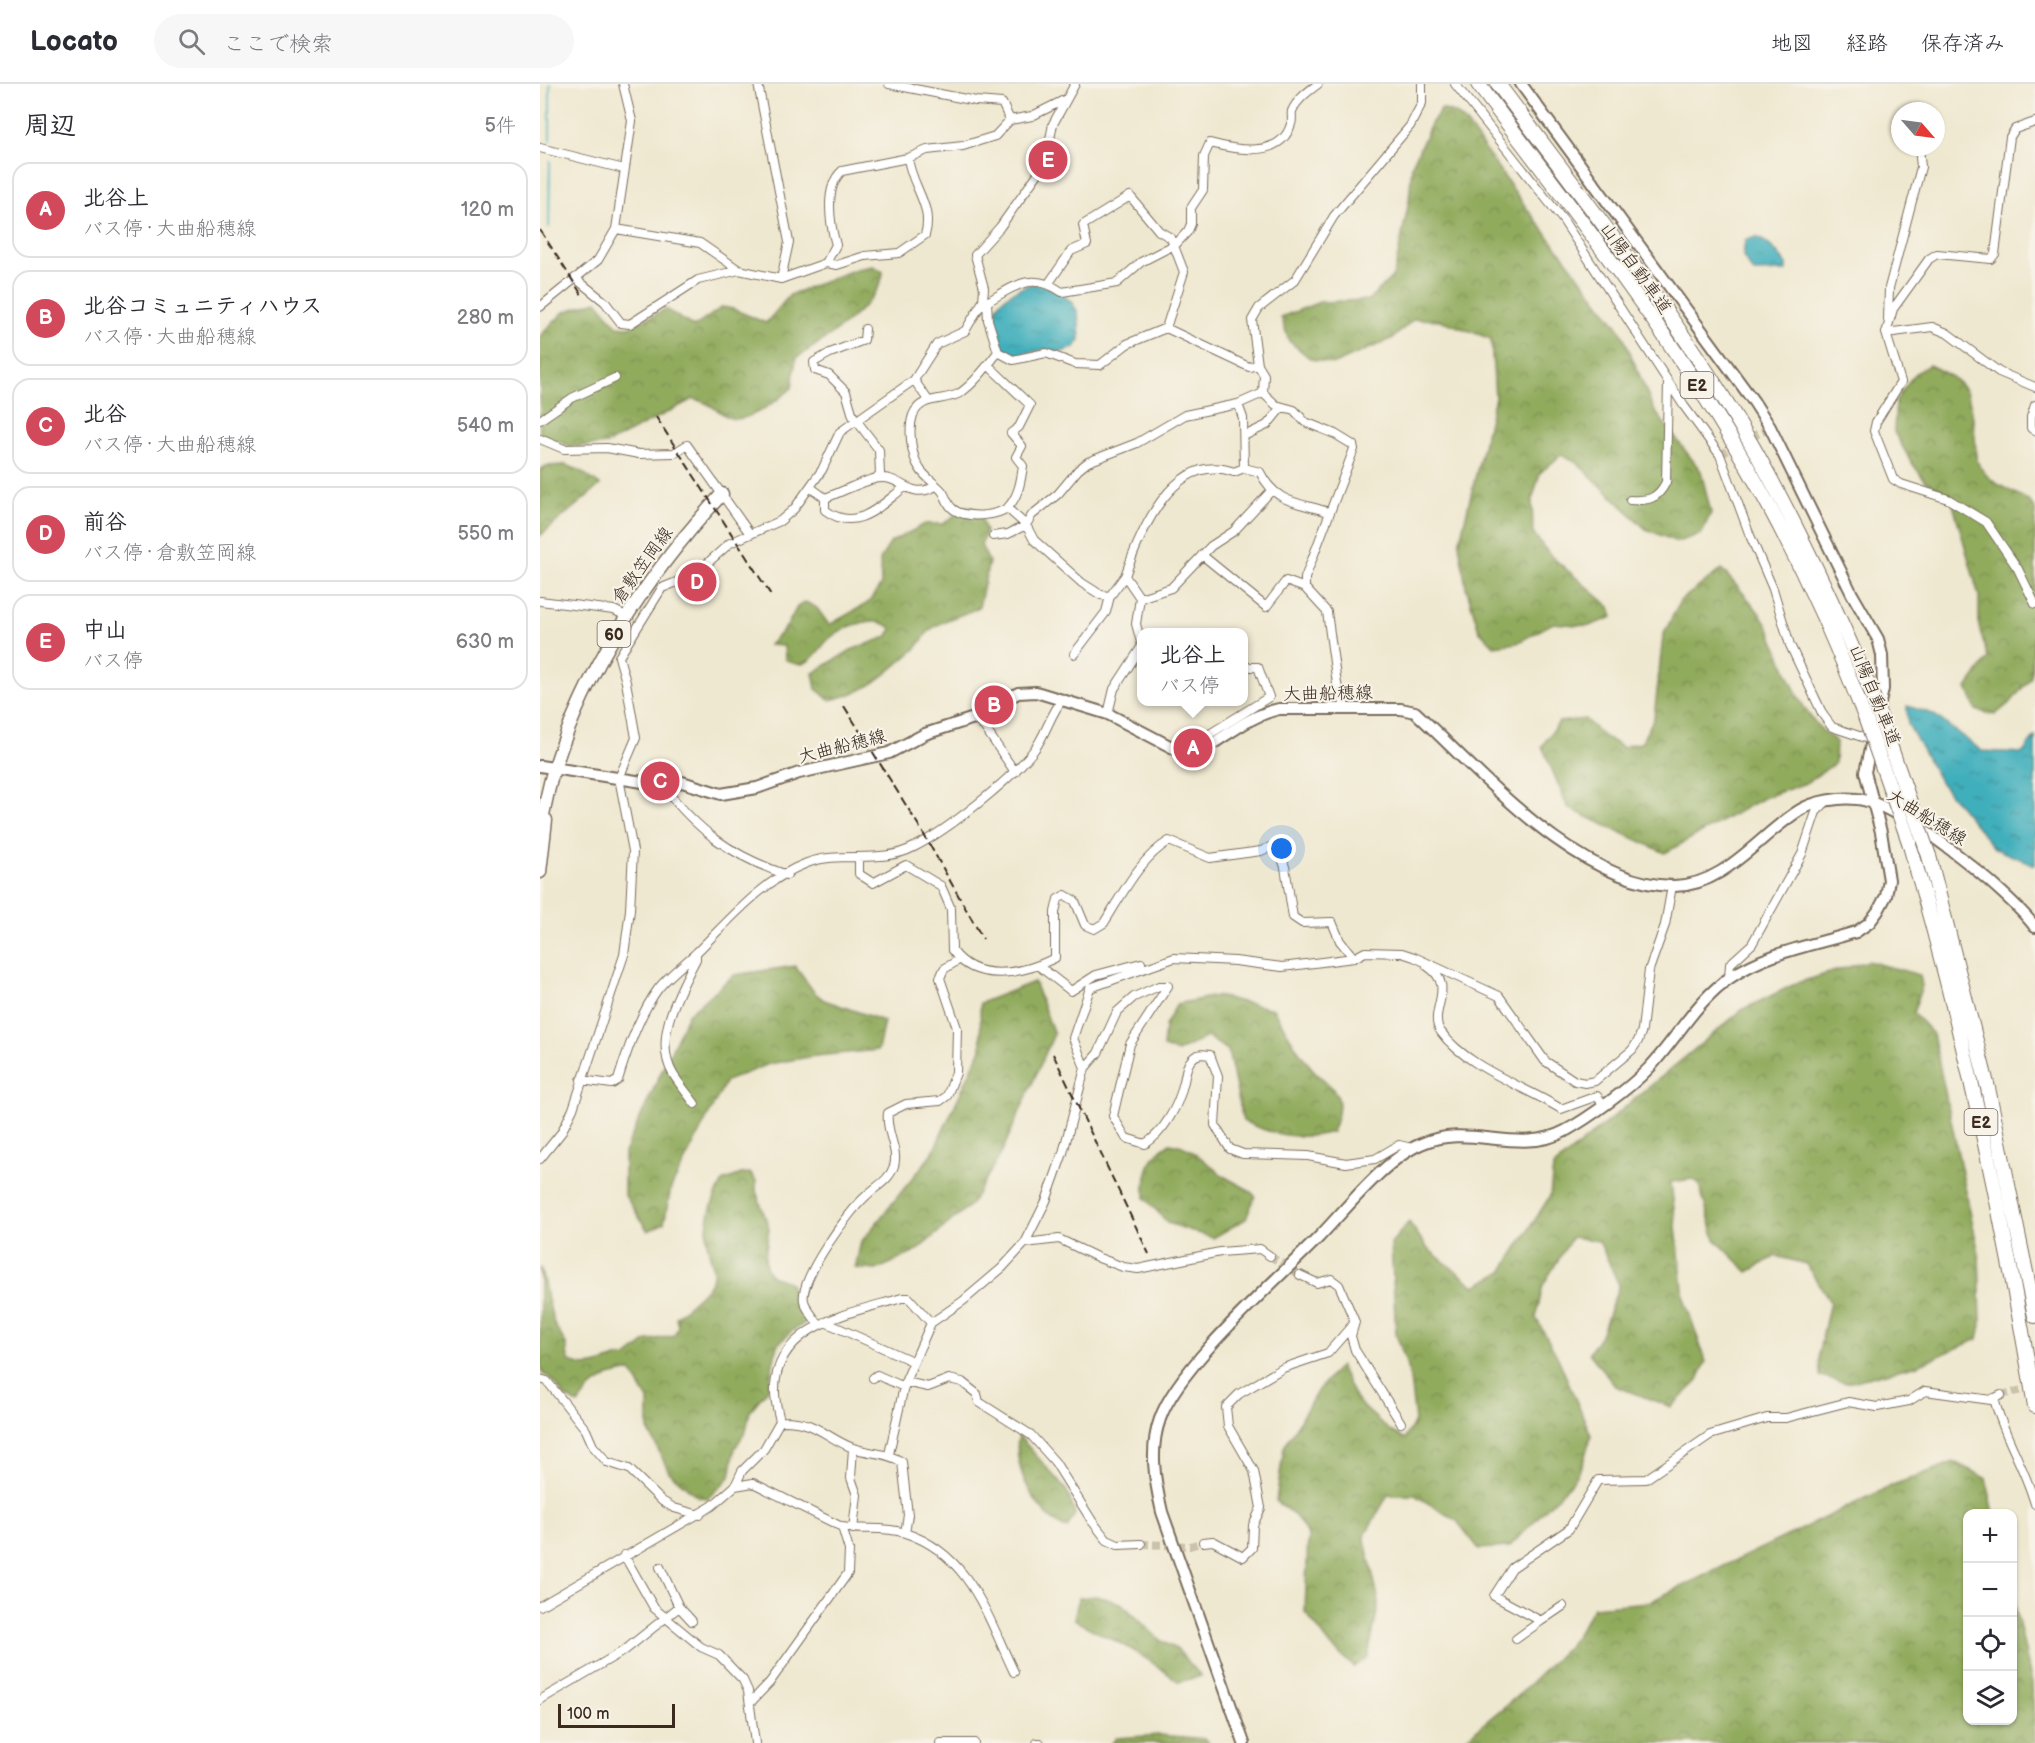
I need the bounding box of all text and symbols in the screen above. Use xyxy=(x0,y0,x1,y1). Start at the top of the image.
search box xyxy=(154,14,574,68)
text: Locato xyxy=(30,25,118,58)
icon: search xyxy=(175,25,208,58)
text: ここで検索 xyxy=(223,31,333,58)
text: 地図 xyxy=(1771,31,1813,56)
text: 経路 xyxy=(1846,31,1888,56)
text: 保存済み xyxy=(1921,31,2005,56)
north arrow xyxy=(1891,102,1945,156)
text: 周辺 xyxy=(24,111,76,142)
text: 5件 xyxy=(485,114,516,138)
pin: E xyxy=(1028,138,1068,182)
text: 北谷上 xyxy=(83,185,149,212)
text: A xyxy=(39,198,52,222)
text: 120 m xyxy=(461,198,514,222)
text: バス停 · 大曲船穂線 xyxy=(83,217,256,241)
street label: 山陽自動車道 xyxy=(1595,218,1676,318)
text: 北谷コミュニティハウス xyxy=(83,293,322,320)
text: B xyxy=(38,306,53,330)
text: 280 m xyxy=(457,306,514,330)
text: バス停 · 大曲船穂線 xyxy=(83,325,256,349)
road number: E2 xyxy=(1680,372,1714,398)
text: 北谷 xyxy=(83,401,127,428)
text: C xyxy=(38,414,53,438)
text: 540 m xyxy=(457,414,514,438)
text: バス停 · 大曲船穂線 xyxy=(83,433,256,457)
text: 前谷 xyxy=(83,509,127,536)
text: D xyxy=(39,522,52,546)
text: 550 m xyxy=(457,522,514,546)
street label: 倉敷笠岡線 xyxy=(607,523,677,608)
text: バス停 · 倉敷笠岡線 xyxy=(83,541,256,565)
pin: D xyxy=(678,560,716,604)
text: 中山 xyxy=(83,617,127,644)
road number: 60 xyxy=(598,621,630,647)
popup xyxy=(1137,628,1248,706)
text: E xyxy=(39,630,52,654)
text: 630 m xyxy=(456,630,514,654)
street label: 山陽自動車道 xyxy=(1845,641,1905,749)
text: 北谷上 xyxy=(1159,642,1226,669)
text: バス停 xyxy=(83,649,143,673)
text: バス停 xyxy=(1159,674,1219,698)
pin: B xyxy=(974,682,1014,728)
street label: 大曲船穂線 xyxy=(1283,682,1373,705)
street label: 大曲船穂線 xyxy=(796,725,888,768)
pin: A xyxy=(1174,726,1212,770)
pin: C xyxy=(640,758,680,804)
street label: 大曲船穂線 xyxy=(1883,785,1970,850)
your location xyxy=(1267,834,1296,863)
road number: E2 xyxy=(1964,1109,1998,1135)
map controls xyxy=(1963,1509,2017,1725)
button: + xyxy=(1963,1509,2017,1563)
button: − xyxy=(1963,1563,2017,1617)
button: locate xyxy=(1963,1617,2017,1671)
button: layers xyxy=(1963,1671,2017,1725)
scale bar xyxy=(558,1701,675,1728)
text: 100 m xyxy=(567,1705,610,1724)

